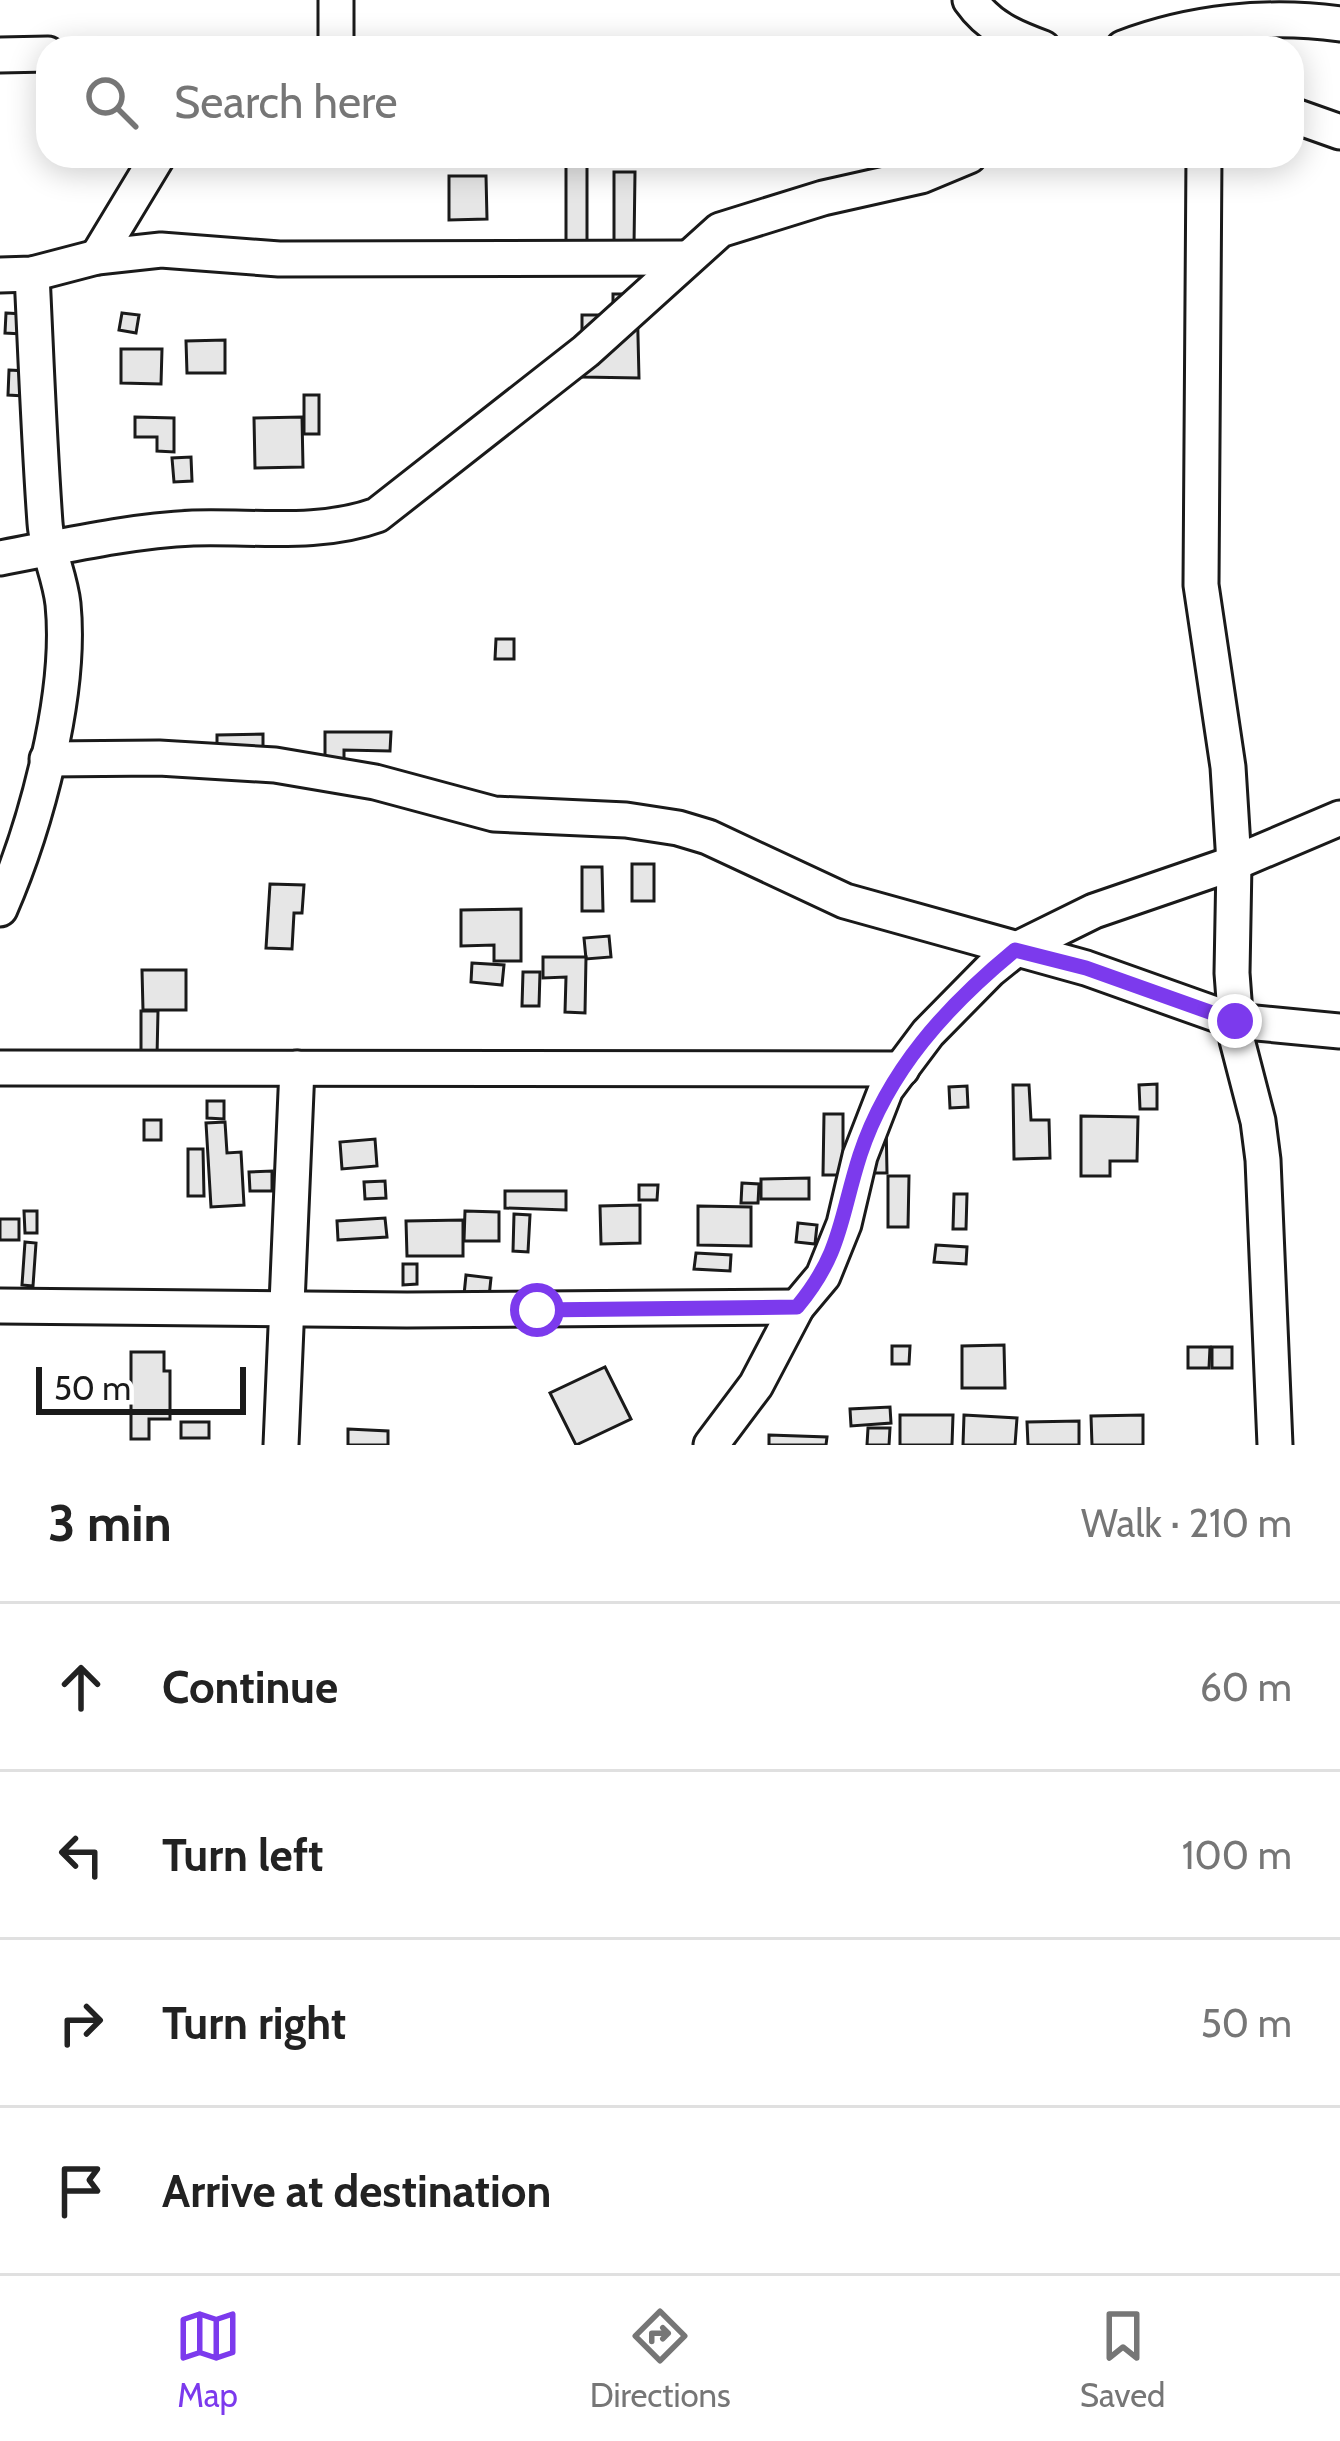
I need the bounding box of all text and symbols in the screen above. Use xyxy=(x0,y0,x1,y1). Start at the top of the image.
search box xyxy=(36,36,1304,168)
icon: search xyxy=(78,69,144,135)
text: Search here xyxy=(174,75,398,129)
route end xyxy=(1208,994,1262,1048)
route start xyxy=(510,1283,564,1337)
scale bar xyxy=(36,1361,246,1414)
text: 50 m xyxy=(54,1368,131,1408)
text: 3 min xyxy=(48,1492,172,1554)
text: Walk · 210 m xyxy=(1081,1499,1292,1547)
icon: ahead xyxy=(48,1654,114,1720)
text: Continue xyxy=(162,1660,338,1714)
text: 60 m xyxy=(1200,1663,1292,1711)
icon: left xyxy=(48,1822,114,1888)
text: Turn left xyxy=(162,1828,324,1882)
text: 100 m xyxy=(1182,1831,1292,1879)
icon: right xyxy=(48,1990,114,2056)
text: Turn right xyxy=(162,1996,346,2050)
text: 50 m xyxy=(1201,1999,1292,2047)
icon: arrive xyxy=(48,2158,114,2224)
text: Arrive at destination xyxy=(162,2164,551,2218)
tab: Map xyxy=(175,2303,241,2415)
tab: Directions xyxy=(590,2303,731,2415)
tab: Saved xyxy=(1080,2303,1165,2415)

